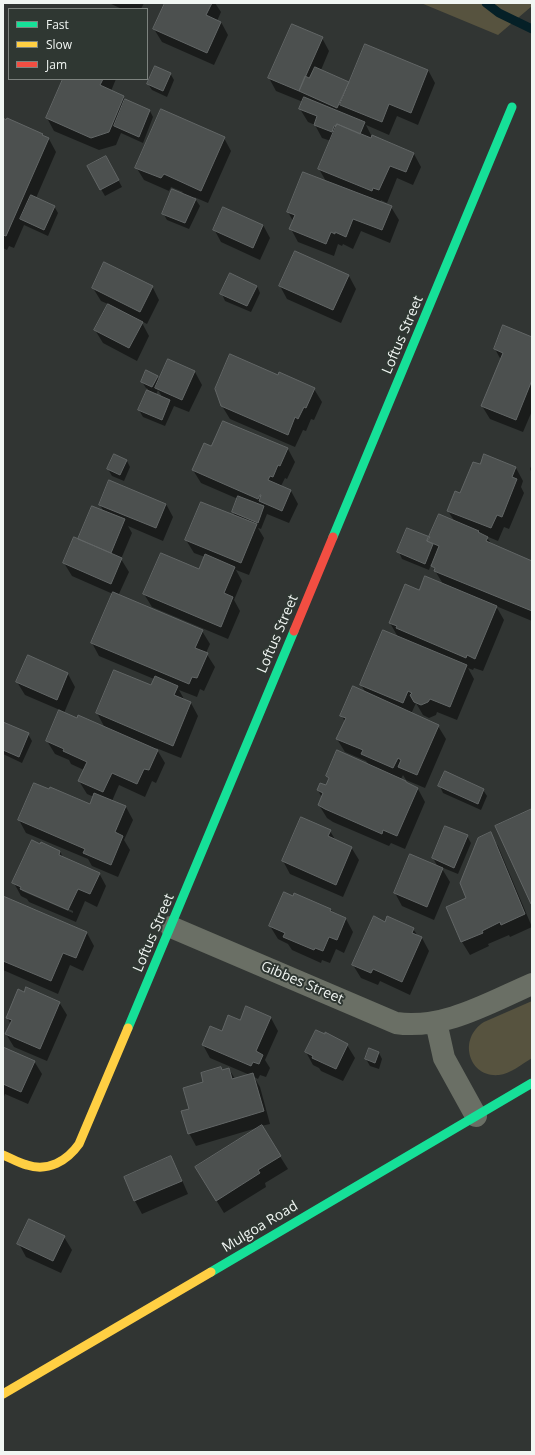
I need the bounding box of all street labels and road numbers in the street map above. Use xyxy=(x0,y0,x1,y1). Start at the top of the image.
street label: Loftus Street xyxy=(379,293,427,377)
street label: Loftus Street xyxy=(254,592,302,676)
street label: Loftus Street xyxy=(130,891,178,975)
street label: Gibbes Street xyxy=(258,958,346,1008)
street label: Mulgoa Road xyxy=(219,1198,301,1256)

